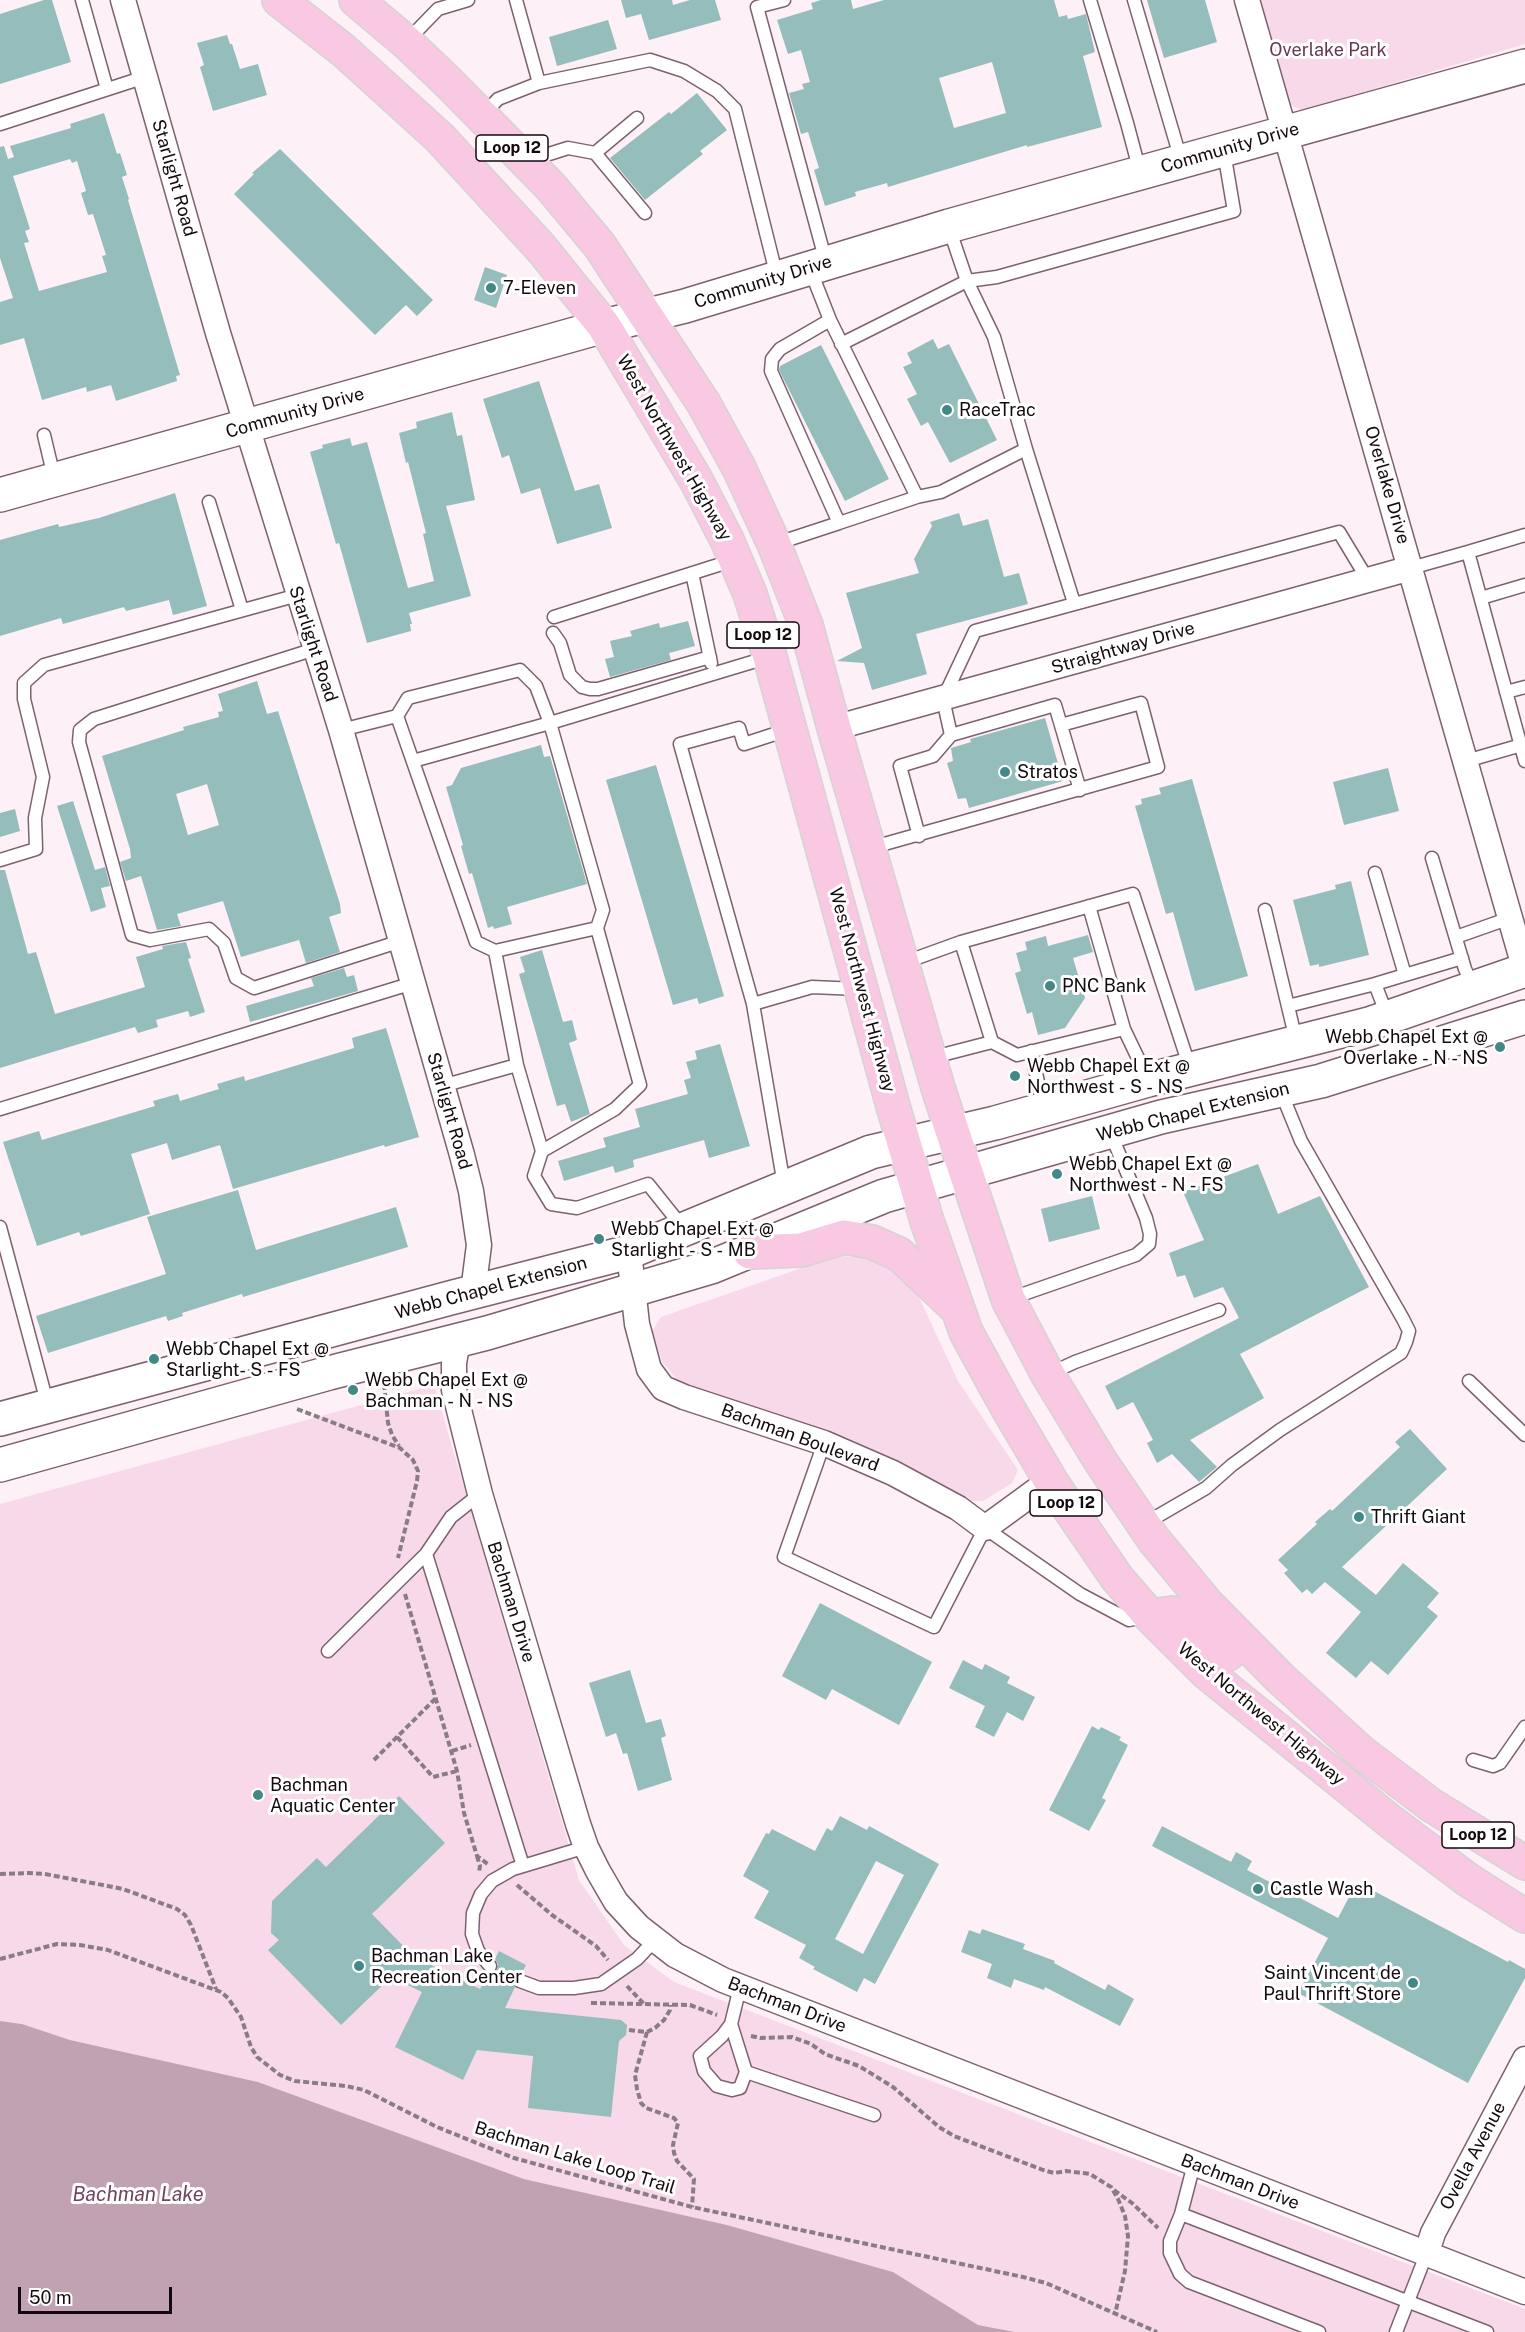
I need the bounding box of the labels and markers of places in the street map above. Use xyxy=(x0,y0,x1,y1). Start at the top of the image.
place label: 7-Eleven xyxy=(503,277,576,299)
marker: 7-Eleven xyxy=(484,281,498,295)
place label: RaceTrac xyxy=(959,399,1036,421)
marker: RaceTrac xyxy=(940,403,954,417)
place label: Stratos xyxy=(1017,761,1078,783)
marker: Stratos xyxy=(998,765,1012,779)
place label: PNC Bank xyxy=(1062,975,1146,997)
marker: PNC Bank xyxy=(1043,979,1057,993)
place label: Webb Chapel Ext @ Overlake - N - NS xyxy=(1325,1026,1488,1068)
marker: Webb Chapel Ext @ Overlake - N - NS xyxy=(1493,1040,1507,1054)
place label: Webb Chapel Ext @ Northwest - S - NS xyxy=(1027,1055,1190,1098)
marker: Webb Chapel Ext @ Northwest - S - NS xyxy=(1008,1069,1022,1083)
place label: Webb Chapel Ext @ Northwest - N - FS xyxy=(1069,1153,1232,1196)
marker: Webb Chapel Ext @ Northwest - N - FS xyxy=(1050,1167,1064,1181)
place label: Webb Chapel Ext @ Starlight - S - MB xyxy=(611,1218,774,1260)
marker: Webb Chapel Ext @ Starlight - S - MB xyxy=(592,1232,606,1246)
place label: Webb Chapel Ext @ Starlight- S - FS xyxy=(166,1338,329,1380)
marker: Webb Chapel Ext @ Starlight- S - FS xyxy=(147,1352,161,1366)
place label: Webb Chapel Ext @ Bachman - N - NS xyxy=(365,1369,528,1412)
marker: Webb Chapel Ext @ Bachman - N - NS xyxy=(346,1383,360,1397)
place label: Thrift Giant xyxy=(1371,1506,1466,1528)
marker: Thrift Giant xyxy=(1352,1510,1366,1524)
place label: Bachman Aquatic Center xyxy=(270,1774,395,1816)
marker: Bachman Aquatic Center xyxy=(251,1788,265,1802)
place label: Castle Wash xyxy=(1270,1878,1373,1900)
marker: Castle Wash xyxy=(1251,1882,1265,1896)
place label: Bachman Lake Recreation Center xyxy=(371,1945,522,1988)
marker: Bachman Lake Recreation Center xyxy=(352,1959,366,1973)
place label: Saint Vincent de Paul Thrift Store xyxy=(1263,1962,1401,2004)
marker: Saint Vincent de Paul Thrift Store xyxy=(1406,1976,1420,1990)

